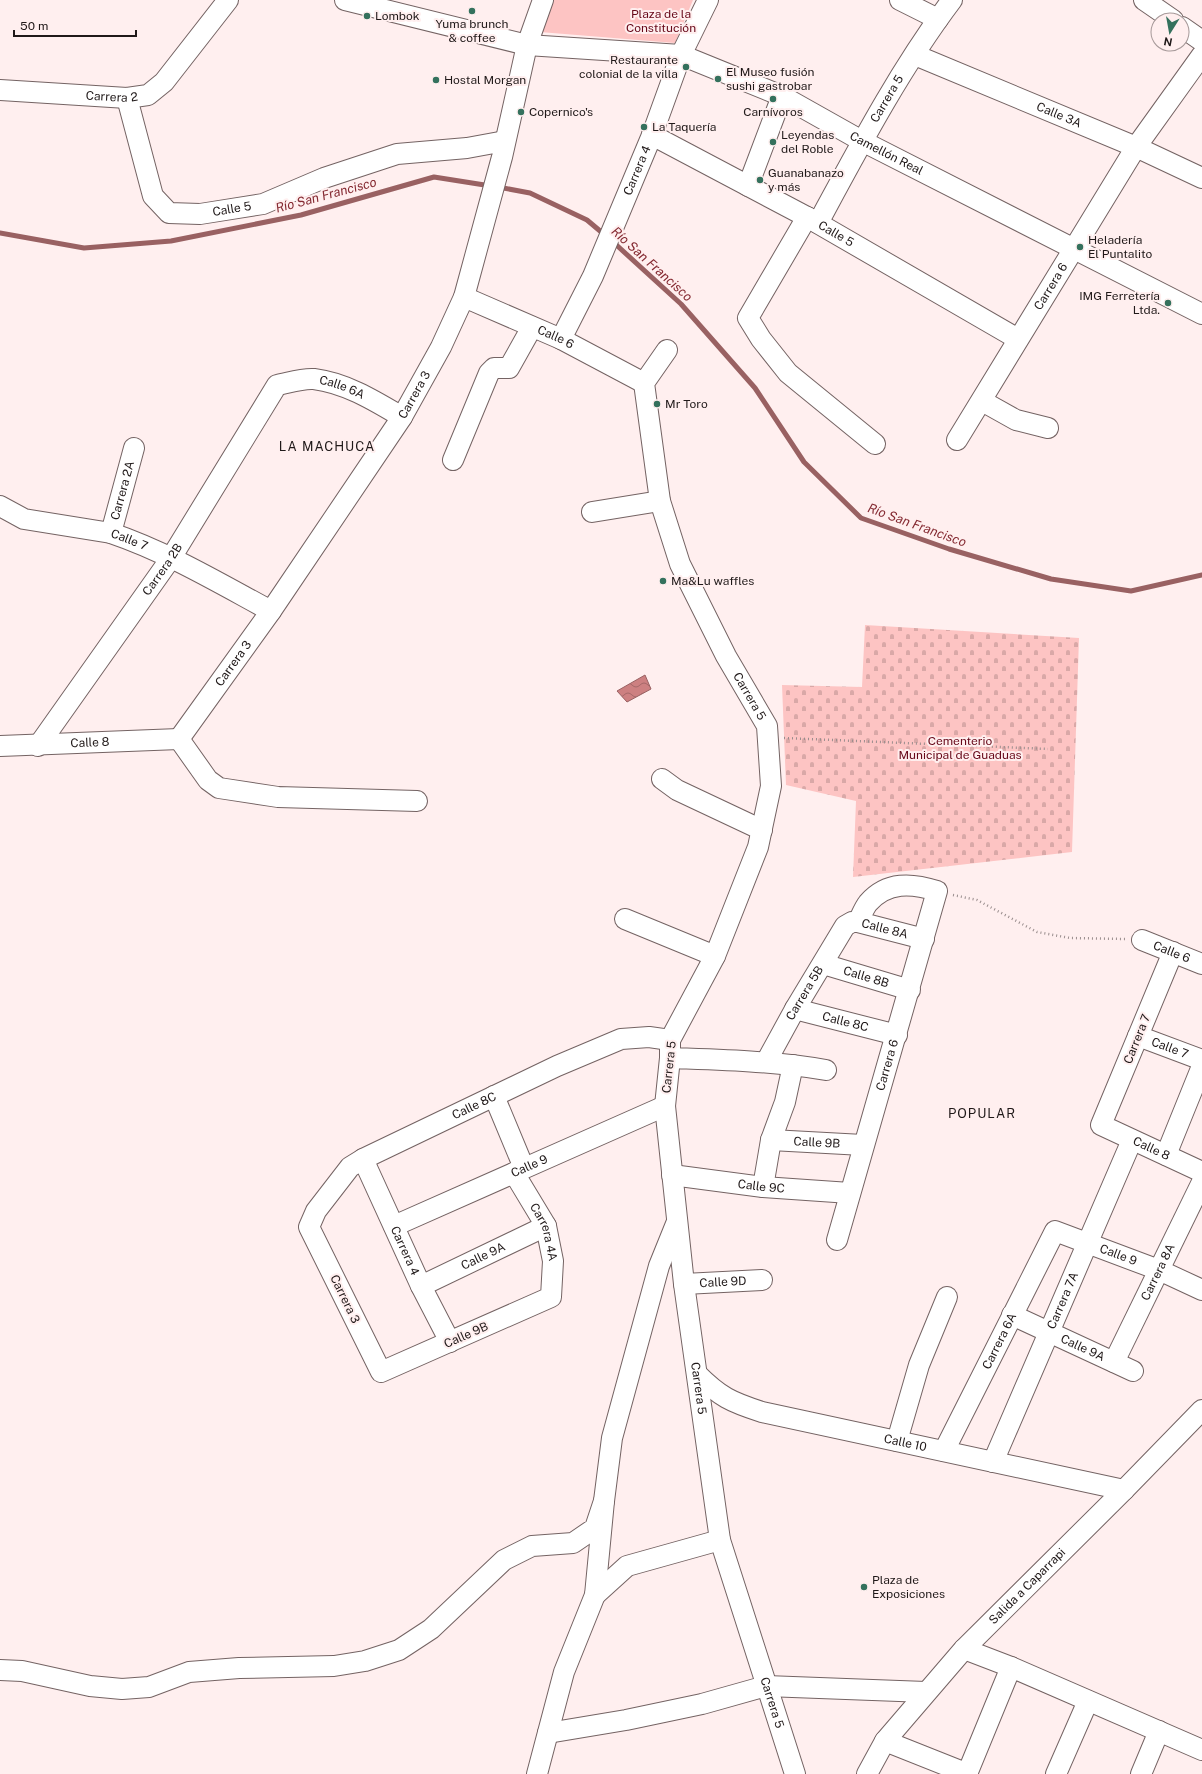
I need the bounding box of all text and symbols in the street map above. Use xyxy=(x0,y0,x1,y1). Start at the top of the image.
marker: Yuma brunch & coffee xyxy=(467,6,477,16)
park label: Plaza de la Constitución xyxy=(626,7,696,35)
place label: Lombok xyxy=(375,9,420,23)
marker: Lombok xyxy=(362,11,372,21)
scale bar xyxy=(14,12,136,38)
north arrow xyxy=(1150,12,1190,52)
place label: Yuma brunch & coffee xyxy=(436,17,509,45)
text: 50 m xyxy=(20,19,48,33)
text: N xyxy=(1163,35,1173,49)
place label: Restaurante colonial de la villa xyxy=(579,53,678,81)
marker: Restaurante colonial de la villa xyxy=(681,62,691,72)
place label: El Museo fusión sushi gastrobar xyxy=(726,65,814,93)
street label: Carrera 5 xyxy=(867,72,907,125)
place label: Hostal Morgan xyxy=(444,73,526,87)
marker: El Museo fusión sushi gastrobar xyxy=(713,74,723,84)
marker: Hostal Morgan xyxy=(431,75,441,85)
street label: Carrera 2 xyxy=(85,88,139,105)
marker: Carnívoros xyxy=(768,94,778,104)
street label: Calle 3A xyxy=(1034,99,1084,131)
place label: Copernico's xyxy=(529,105,593,119)
place label: Carnívoros xyxy=(743,105,803,119)
marker: Copernico's xyxy=(516,107,526,117)
place label: La Taquería xyxy=(652,120,716,134)
marker: La Taquería xyxy=(639,122,649,132)
place label: Leyendas del Roble xyxy=(781,128,834,156)
street label: Camellón Real xyxy=(847,129,926,178)
marker: Leyendas del Roble xyxy=(768,137,778,147)
street label: Carrera 4 xyxy=(621,143,654,197)
place label: Guanabanazo y más xyxy=(768,166,844,194)
water label: Río San Francisco xyxy=(274,174,378,216)
marker: Guanabanazo y más xyxy=(755,175,765,185)
street label: Calle 5 xyxy=(212,199,253,219)
street label: Calle 5 xyxy=(816,218,857,250)
water label: Río San Francisco xyxy=(608,224,696,304)
place label: Heladería El Puntalito xyxy=(1088,233,1152,261)
marker: Heladería El Puntalito xyxy=(1075,242,1085,252)
street label: Carrera 6 xyxy=(1031,260,1070,312)
place label: IMG Ferretería Ltda. xyxy=(1079,289,1160,317)
marker: IMG Ferretería Ltda. xyxy=(1163,298,1173,308)
street label: Calle 6 xyxy=(535,323,576,352)
street label: Carrera 3 xyxy=(395,369,433,421)
street label: Calle 6A xyxy=(318,373,367,402)
place label: Mr Toro xyxy=(665,397,708,411)
marker: Mr Toro xyxy=(652,399,662,409)
district label: LA MACHUCA xyxy=(279,439,375,454)
street label: Carrera 2A xyxy=(108,459,137,522)
water label: Río San Francisco xyxy=(866,500,968,550)
street label: Calle 7 xyxy=(109,526,150,553)
street label: Carrera 2B xyxy=(140,541,185,598)
place label: Ma&Lu waffles xyxy=(671,574,754,588)
marker: Ma&Lu waffles xyxy=(658,576,668,586)
street label: Carrera 3 xyxy=(212,638,254,689)
street label: Carrera 5 xyxy=(730,670,769,723)
park label: Cementerio Municipal de Guaduas xyxy=(898,734,1022,762)
street label: Calle 8 xyxy=(70,735,110,750)
street label: Calle 8A xyxy=(860,916,910,942)
street label: Calle 6 xyxy=(1151,938,1192,966)
street label: Carrera 5B xyxy=(783,963,826,1023)
street label: Calle 8B xyxy=(842,963,891,990)
street label: Calle 8C xyxy=(821,1009,870,1034)
street label: Carrera 7 xyxy=(1121,1012,1153,1066)
street label: Calle 7 xyxy=(1149,1035,1190,1061)
street label: Carrera 6 xyxy=(873,1038,901,1092)
street label: Carrera 5 xyxy=(659,1040,679,1094)
street label: Calle 8C xyxy=(450,1089,499,1122)
district label: POPULAR xyxy=(948,1106,1016,1121)
street label: Calle 9B xyxy=(793,1134,841,1151)
street label: Calle 8 xyxy=(1131,1134,1172,1163)
street label: Calle 9 xyxy=(509,1152,550,1180)
street label: Calle 9C xyxy=(737,1177,785,1195)
street label: Carrera 4A xyxy=(527,1201,560,1263)
street label: Carrera 4 xyxy=(388,1224,422,1278)
street label: Calle 9A xyxy=(459,1239,508,1273)
street label: Calle 9 xyxy=(1098,1241,1139,1268)
street label: Carrera 8A xyxy=(1138,1241,1178,1303)
street label: Carrera 7A xyxy=(1044,1269,1081,1331)
street label: Carrera 3 xyxy=(327,1272,363,1326)
street label: Calle 9D xyxy=(699,1274,747,1290)
street label: Carrera 6A xyxy=(979,1310,1020,1372)
street label: Calle 9B xyxy=(442,1319,490,1351)
street label: Calle 9A xyxy=(1058,1331,1108,1364)
street label: Carrera 5 xyxy=(688,1361,709,1416)
street label: Calle 10 xyxy=(883,1431,928,1454)
street label: Salida a Caparrapi xyxy=(986,1545,1068,1627)
place label: Plaza de Exposiciones xyxy=(872,1573,945,1601)
marker: Plaza de Exposiciones xyxy=(859,1582,869,1592)
street label: Carrera 5 xyxy=(757,1675,787,1730)

